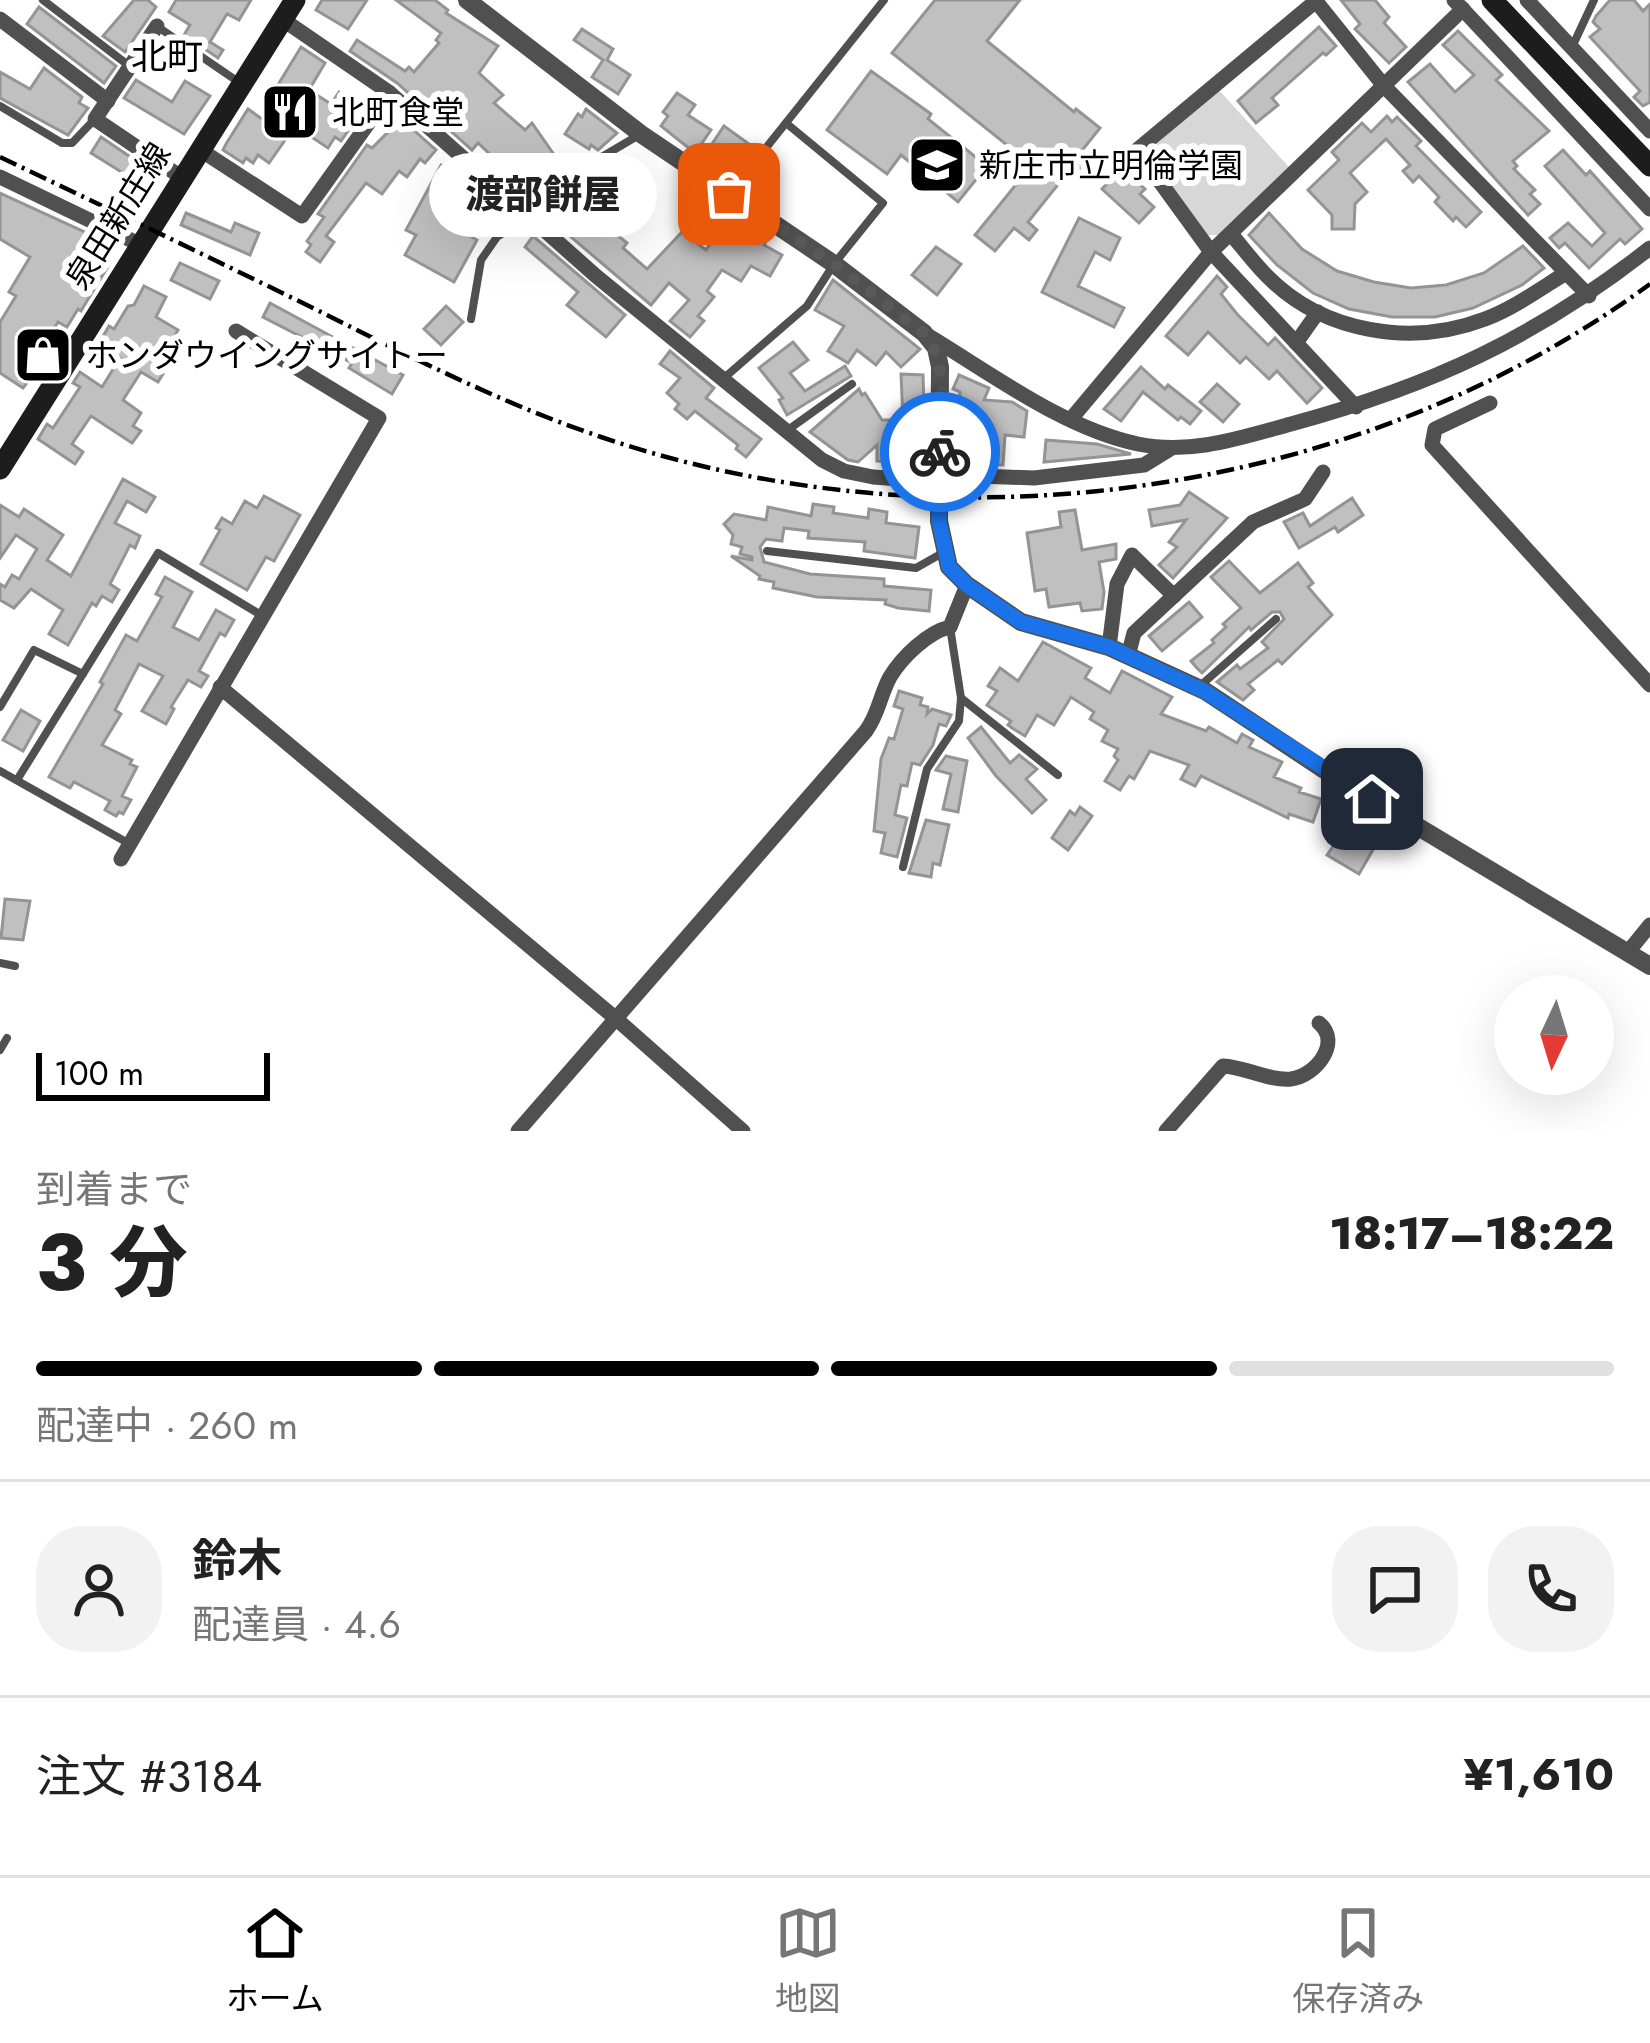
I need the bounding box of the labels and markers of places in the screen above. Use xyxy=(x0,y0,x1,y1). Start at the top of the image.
restaurant icon: 北町食堂 xyxy=(259,81,321,143)
place label: 北町食堂 xyxy=(332,89,464,136)
school or university icon: 新庄市立明倫学園 xyxy=(906,134,968,196)
place label: 新庄市立明倫学園 xyxy=(979,142,1243,189)
pin xyxy=(678,143,780,245)
callout: 渡部餅屋 xyxy=(429,152,657,236)
shop icon: ホンダウイングサイトー xyxy=(12,324,74,386)
place label: ホンダウイングサイトー xyxy=(85,332,448,379)
pin xyxy=(1321,748,1423,850)

